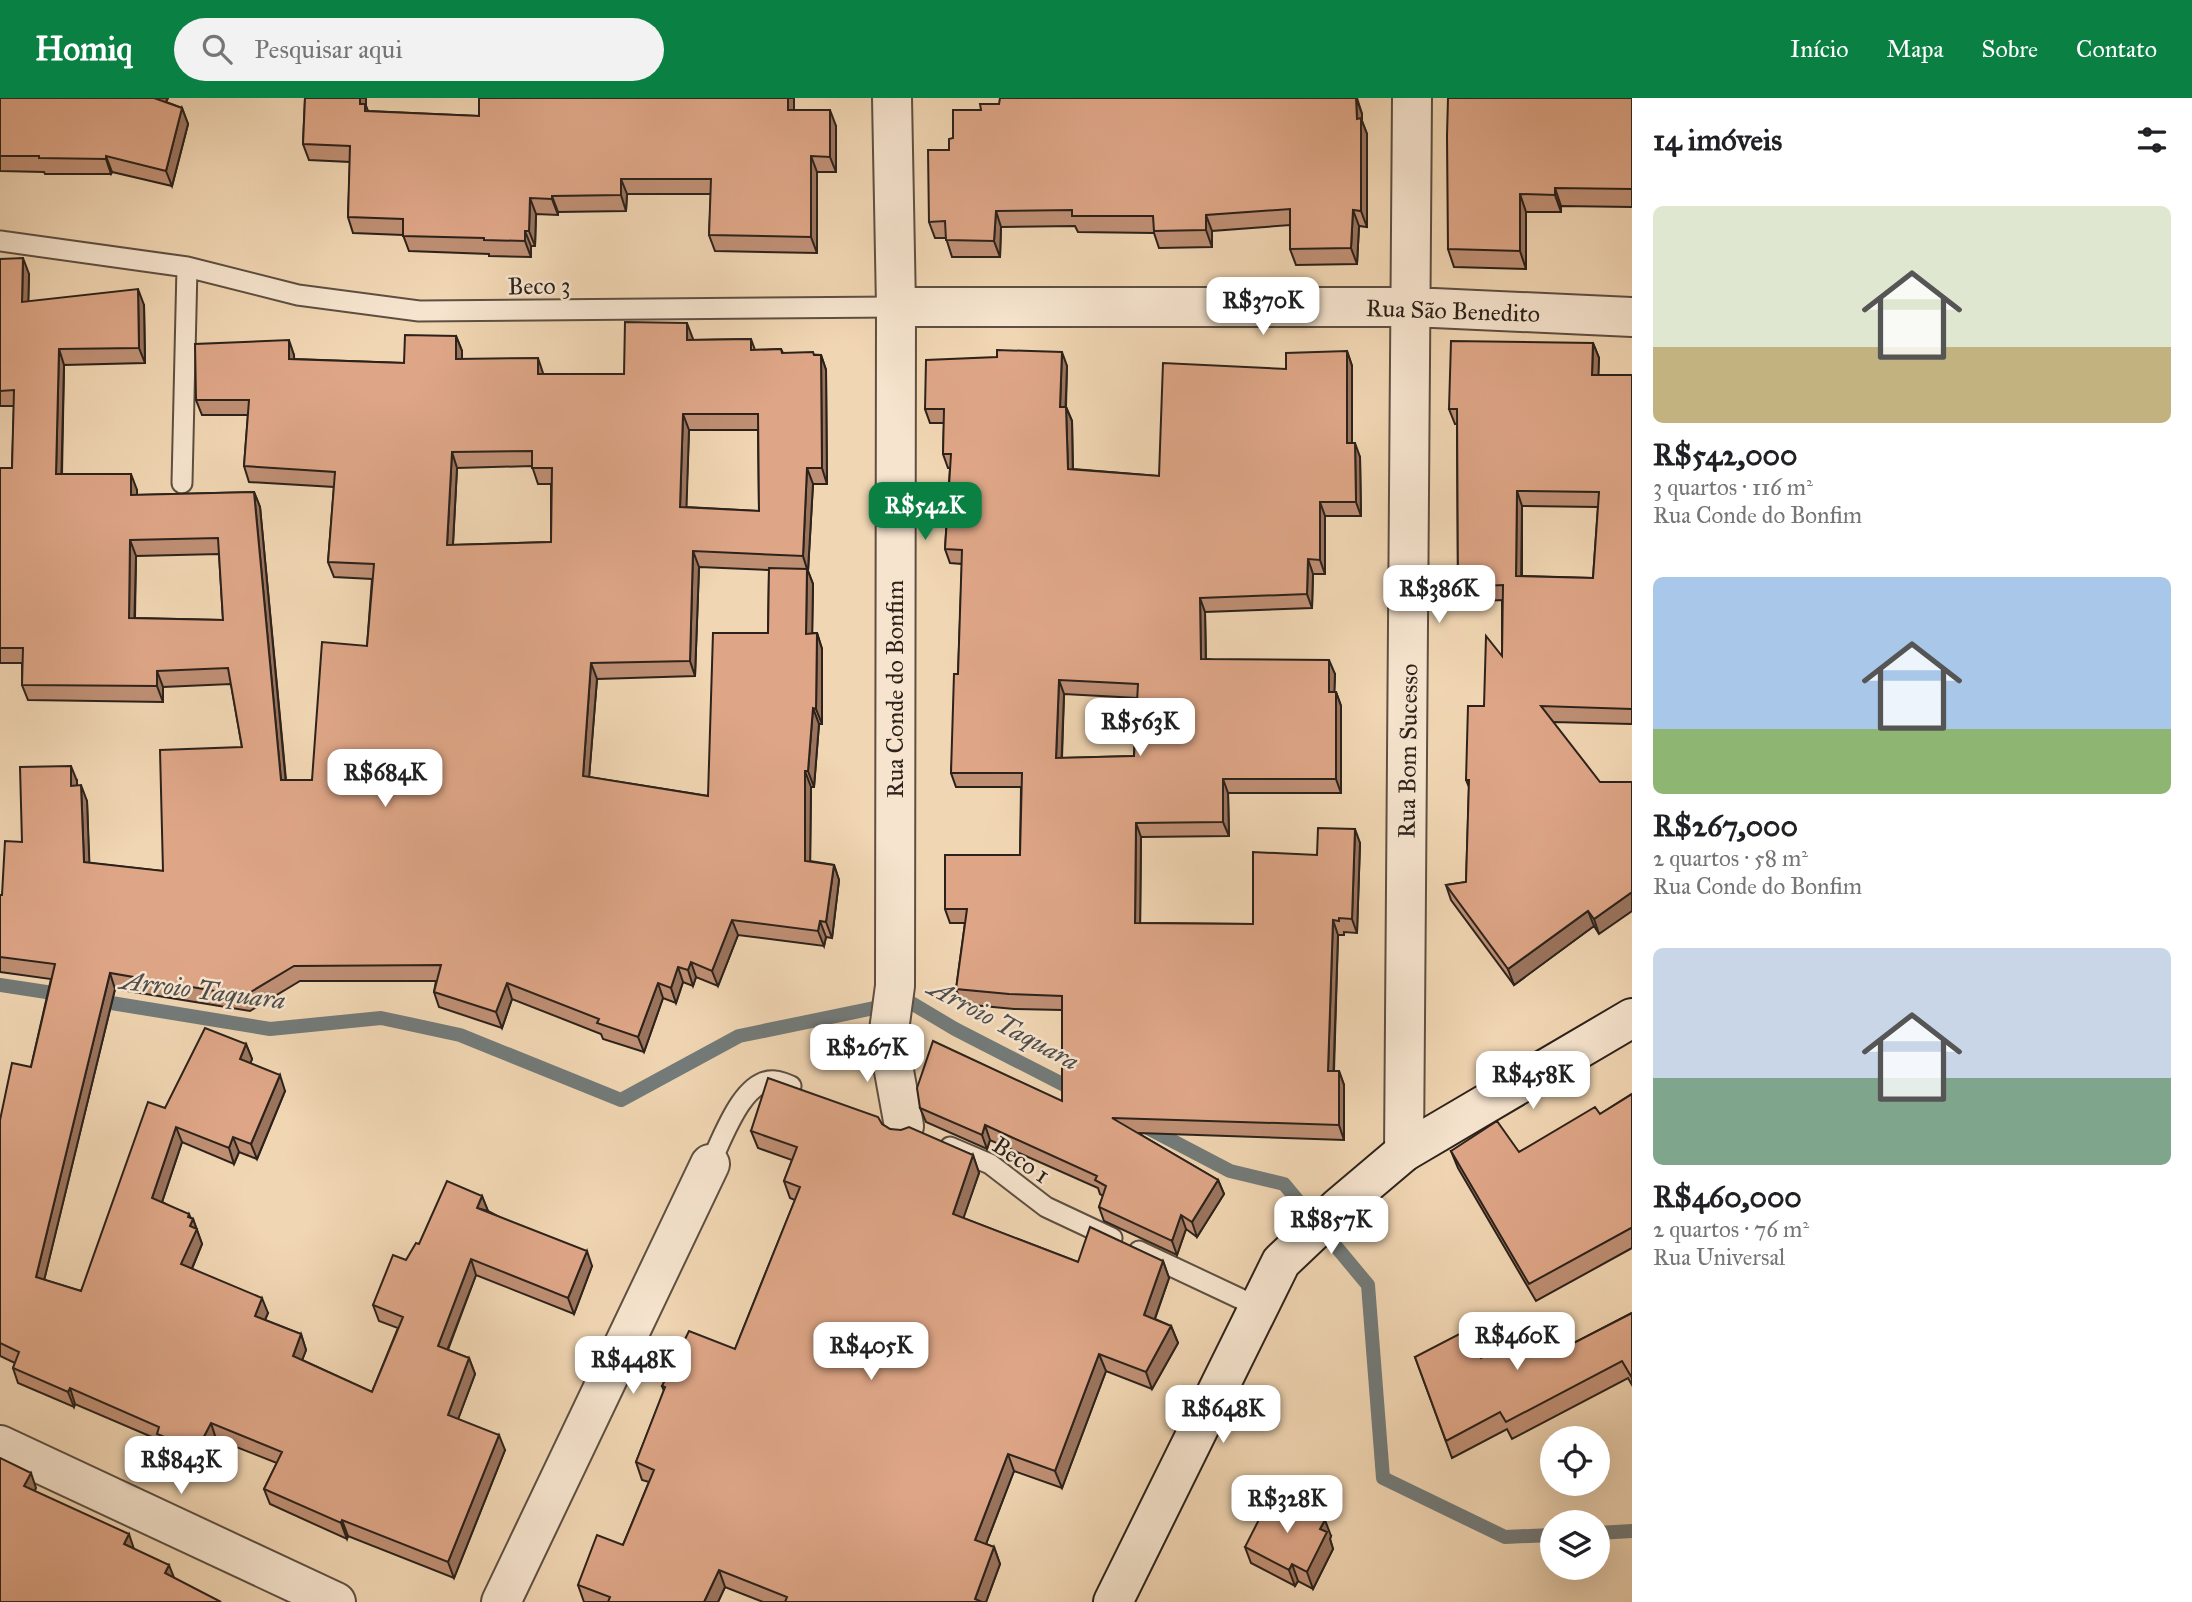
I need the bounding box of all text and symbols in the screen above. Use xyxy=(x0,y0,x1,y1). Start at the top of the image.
search box xyxy=(174,18,664,81)
text: Homiq xyxy=(35,29,132,69)
icon: search xyxy=(198,30,236,68)
text: Pesquisar aqui xyxy=(254,33,403,65)
text: Início xyxy=(1790,34,1849,64)
text: Mapa xyxy=(1887,34,1944,64)
text: Sobre xyxy=(1982,34,2038,64)
text: Contato xyxy=(2076,34,2157,64)
icon: filters xyxy=(2133,121,2171,159)
text: 14 imóveis xyxy=(1653,122,1782,158)
icon: home xyxy=(1849,252,1975,378)
street label: Beco 3 xyxy=(507,270,571,302)
pin: R$370K xyxy=(1206,278,1320,337)
text: R$370K xyxy=(1222,286,1304,314)
street label: Rua São Benedito xyxy=(1365,293,1541,329)
text: R$542,000 xyxy=(1653,437,1798,473)
text: 3 quartos · 116 m² xyxy=(1653,473,1813,501)
pin: R$542K xyxy=(868,482,982,542)
text: R$542K xyxy=(885,491,965,519)
text: Rua Conde do Bonfim xyxy=(1653,501,1862,529)
pin: R$386K xyxy=(1382,566,1496,625)
text: R$386K xyxy=(1399,574,1479,602)
street label: Rua Conde do Bonfim xyxy=(880,580,910,798)
icon: home xyxy=(1849,623,1975,749)
street label: Rua Bom Sucesso xyxy=(1391,663,1425,839)
pin: R$563K xyxy=(1083,698,1197,758)
text: R$563K xyxy=(1101,707,1179,735)
pin: R$684K xyxy=(328,750,442,809)
text: R$684K xyxy=(343,758,427,786)
text: R$267,000 xyxy=(1653,808,1798,844)
text: 2 quartos · 58 m² xyxy=(1653,844,1808,872)
text: Rua Conde do Bonfim xyxy=(1653,872,1862,900)
water label: Arroio Taquara xyxy=(116,964,287,1016)
water label: Arroio Taquara xyxy=(921,970,1085,1077)
icon: home xyxy=(1849,994,1975,1120)
pin: R$267K xyxy=(810,1024,924,1084)
text: R$267K xyxy=(826,1033,908,1061)
pin: R$458K xyxy=(1476,1052,1590,1111)
text: R$458K xyxy=(1492,1060,1574,1088)
street label: Beco 1 xyxy=(987,1130,1055,1190)
text: R$460,000 xyxy=(1653,1179,1802,1215)
pin: R$857K xyxy=(1274,1196,1388,1256)
text: R$857K xyxy=(1290,1205,1372,1233)
text: 2 quartos · 76 m² xyxy=(1653,1215,1809,1243)
text: Rua Universal xyxy=(1653,1243,1785,1271)
pin: R$460K xyxy=(1460,1312,1574,1372)
text: R$460K xyxy=(1475,1321,1559,1349)
pin: R$405K xyxy=(814,1322,928,1382)
text: R$405K xyxy=(829,1331,913,1359)
pin: R$448K xyxy=(576,1336,690,1396)
text: R$448K xyxy=(591,1345,675,1373)
pin: R$648K xyxy=(1166,1386,1280,1445)
text: R$648K xyxy=(1181,1394,1265,1422)
map controls xyxy=(1540,1426,1610,1580)
button: locate xyxy=(1540,1426,1610,1496)
pin: R$843K xyxy=(124,1436,238,1496)
text: R$843K xyxy=(141,1445,221,1473)
pin: R$328K xyxy=(1230,1476,1344,1535)
text: R$328K xyxy=(1247,1484,1327,1512)
button: layers xyxy=(1540,1510,1610,1580)

